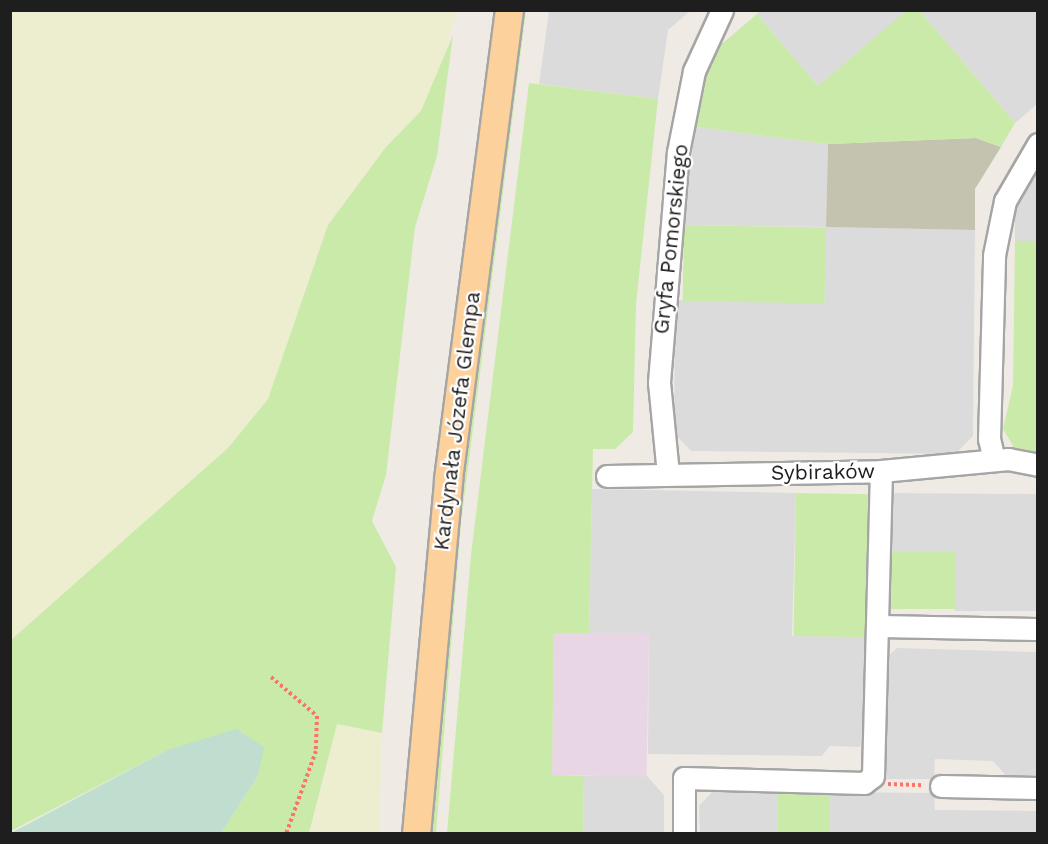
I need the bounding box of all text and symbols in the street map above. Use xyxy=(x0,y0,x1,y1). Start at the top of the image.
street label: Gryfa Pomorskiego xyxy=(648,142,694,336)
street label: Kardynała Józefa Glempa xyxy=(429,289,485,553)
street label: Sybiraków xyxy=(771,458,875,486)

